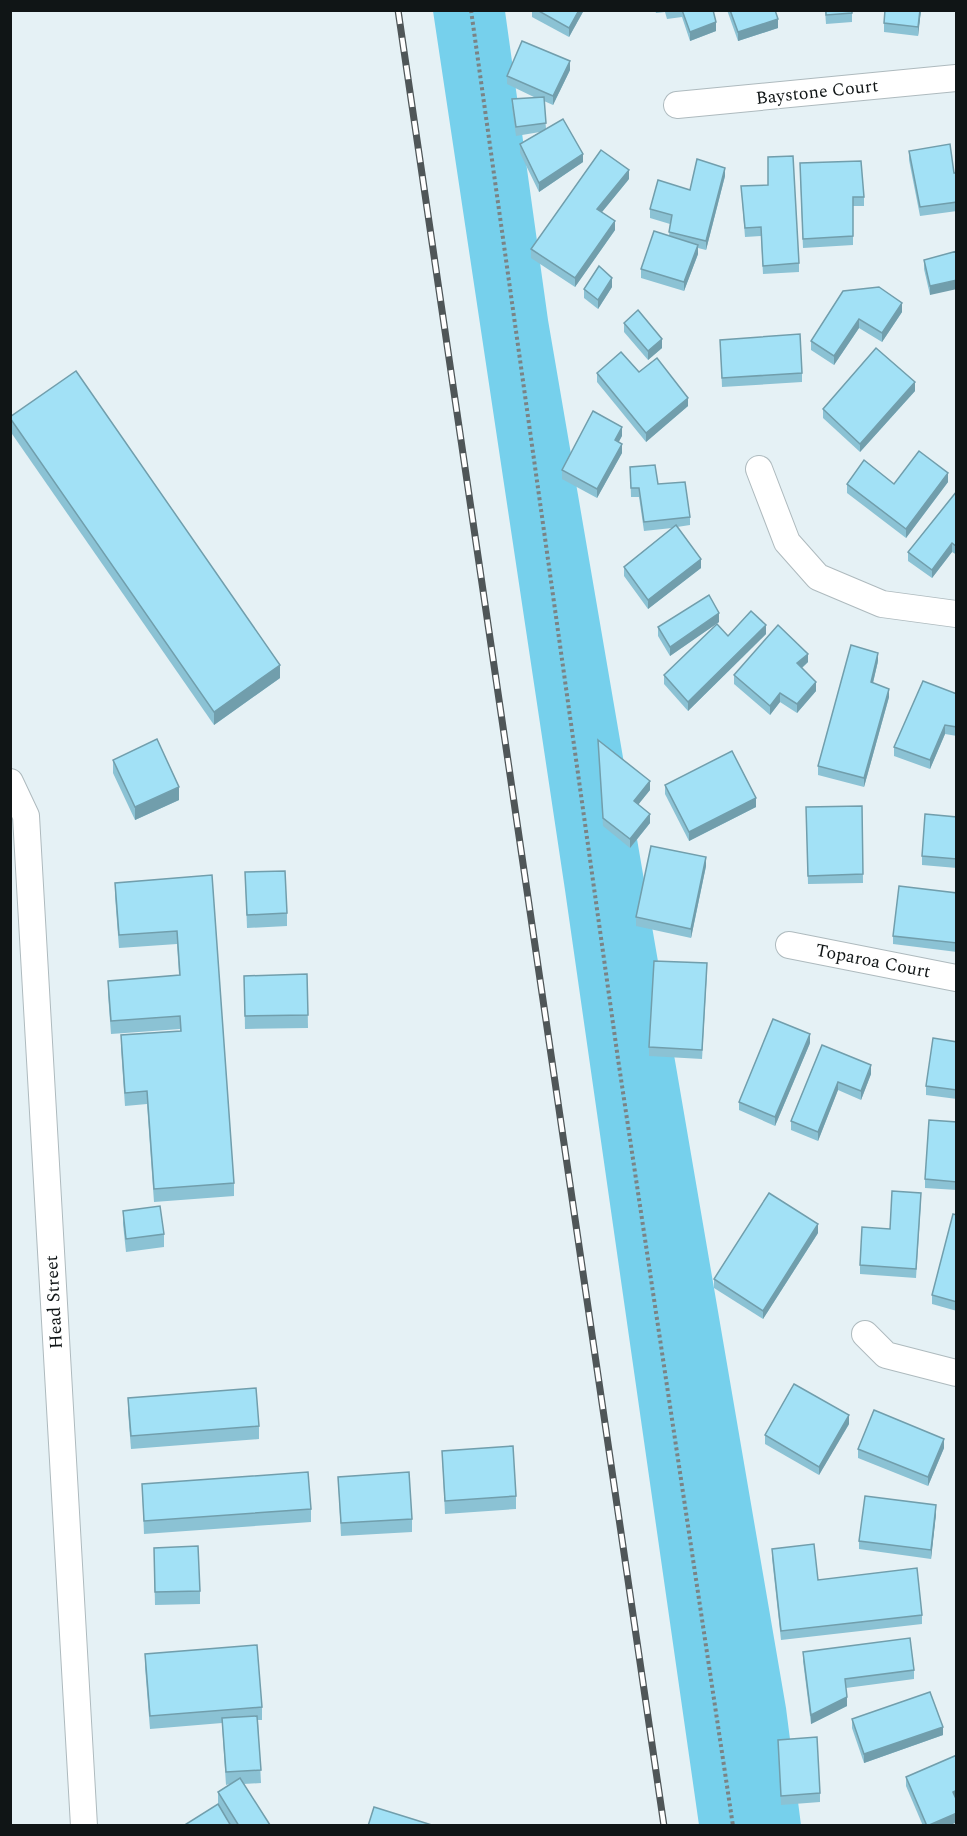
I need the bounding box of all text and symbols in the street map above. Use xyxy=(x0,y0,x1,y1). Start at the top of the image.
street label: Baystone Court xyxy=(754,72,880,112)
street label: Toparoa Court xyxy=(813,937,933,985)
street label: Head Street xyxy=(38,1254,70,1350)

